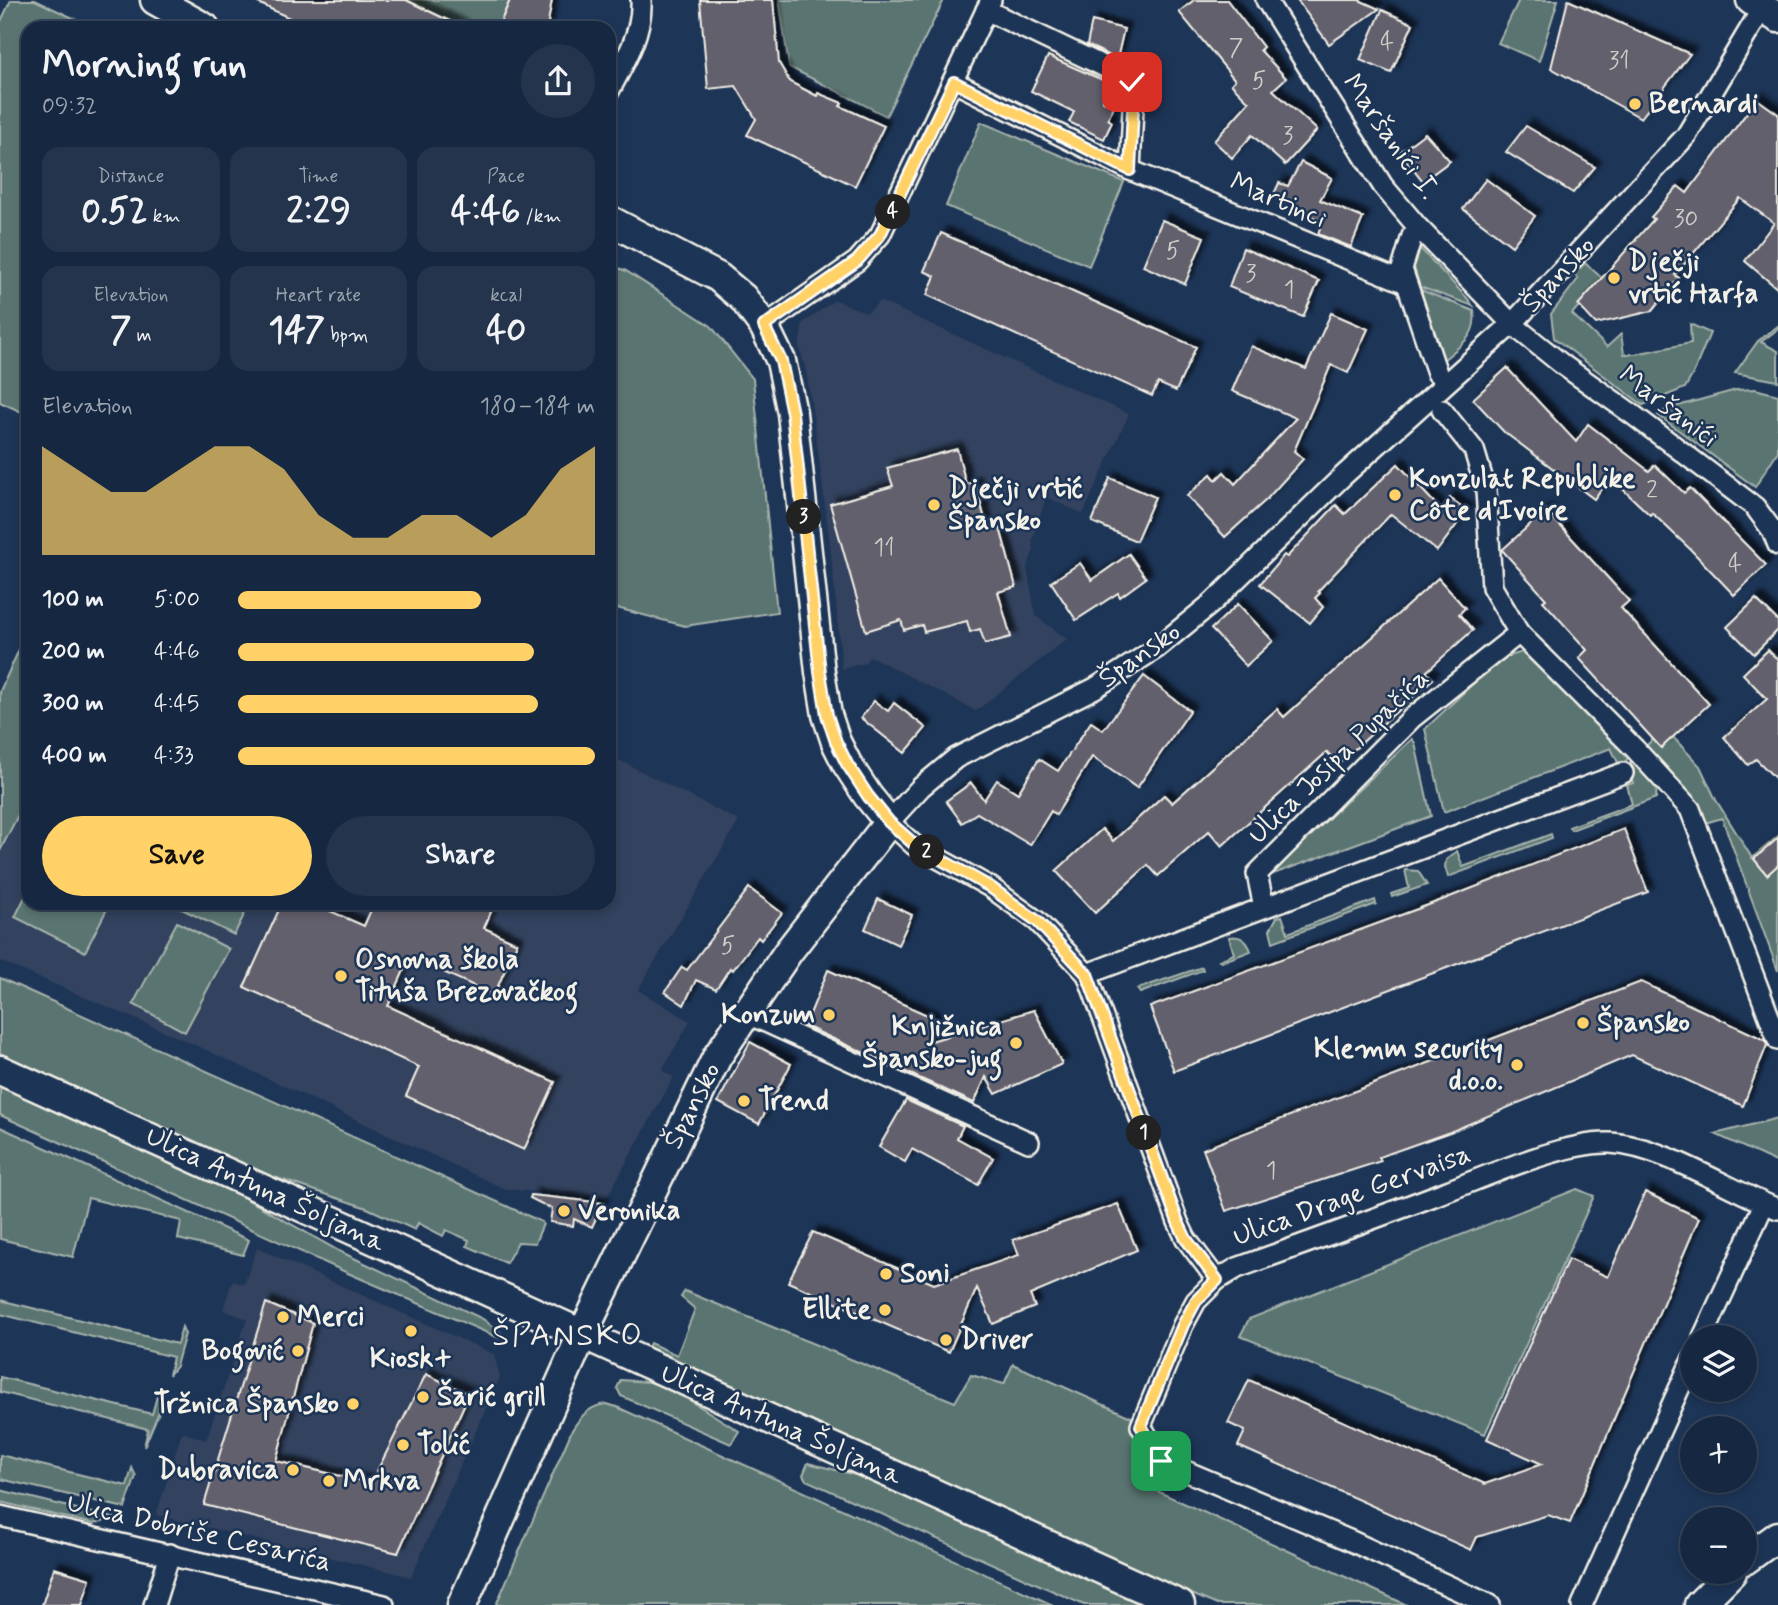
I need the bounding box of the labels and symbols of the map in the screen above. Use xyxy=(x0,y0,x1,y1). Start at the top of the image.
house number: 4 xyxy=(1380,27,1394,58)
house number: 7 xyxy=(1229,33,1243,64)
house number: 31 xyxy=(1608,46,1630,77)
pin xyxy=(1102,52,1162,112)
house number: 5 xyxy=(1252,66,1266,97)
street label: Maršanići I. xyxy=(1333,67,1447,207)
place label: Bernardi xyxy=(1649,86,1758,123)
marker: Bernardi xyxy=(1627,96,1643,112)
house number: 3 xyxy=(1283,121,1294,152)
street label: Martinci xyxy=(1224,164,1332,238)
pin: 4 xyxy=(876,194,910,230)
house number: 30 xyxy=(1674,204,1698,235)
street label: Špansko xyxy=(1514,228,1604,322)
house number: 5 xyxy=(1166,236,1180,267)
place label: Dječji vrtić Harfa xyxy=(1628,244,1758,313)
house number: 3 xyxy=(1246,259,1257,290)
marker: Dječji vrtić Harfa xyxy=(1606,270,1622,286)
house number: 1 xyxy=(1284,275,1294,306)
street label: Maršanići xyxy=(1611,357,1725,457)
place label: Konzulat Republike Côte d'Ivoire xyxy=(1409,461,1636,530)
place label: Dječji vrtić Špansko xyxy=(948,471,1084,540)
house number: 2 xyxy=(1646,475,1658,506)
marker: Konzulat Republike Côte d'Ivoire xyxy=(1387,487,1403,503)
marker: Dječji vrtić Špansko xyxy=(926,497,942,513)
pin: 3 xyxy=(786,500,822,534)
house number: 11 xyxy=(873,533,895,564)
house number: 4 xyxy=(1728,549,1742,580)
street label: Špansko xyxy=(1091,614,1189,698)
street label: Ulica Josipa Pupačića xyxy=(1240,661,1438,853)
pin: 2 xyxy=(909,834,944,870)
house number: 5 xyxy=(721,931,735,962)
place label: Osnovna škola Tituša Brezovačkog xyxy=(355,942,578,1014)
marker: Osnovna škola Tituša Brezovačkog xyxy=(333,968,349,984)
place label: Konzum xyxy=(721,997,815,1034)
place label: Špansko xyxy=(1597,1004,1690,1042)
marker: Konzum xyxy=(821,1007,837,1023)
place label: Knjižnica Špansko-jug xyxy=(862,1009,1002,1081)
marker: Špansko xyxy=(1575,1015,1591,1031)
place label: Klemm security d.o.o. xyxy=(1314,1031,1503,1100)
marker: Knjižnica Špansko-jug xyxy=(1008,1035,1024,1051)
street label: Špansko xyxy=(655,1056,731,1156)
marker: Klemm security d.o.o. xyxy=(1509,1057,1525,1073)
place label: Trend xyxy=(758,1083,829,1120)
marker: Trend xyxy=(736,1093,752,1109)
pin: 1 xyxy=(1126,1116,1162,1150)
street label: Ulica Antuna Šoljana xyxy=(139,1118,391,1262)
street label: Ulica Drage Gervaisa xyxy=(1228,1136,1476,1256)
house number: 1 xyxy=(1266,1156,1276,1187)
place label: Veronika xyxy=(578,1193,681,1230)
marker: Veronika xyxy=(556,1203,572,1219)
place label: Soni xyxy=(900,1256,950,1293)
marker: Soni xyxy=(878,1266,894,1282)
place label: Ellite xyxy=(802,1292,871,1329)
place label: Merci xyxy=(297,1299,364,1336)
marker: Ellite xyxy=(877,1302,893,1318)
marker: Merci xyxy=(275,1309,291,1325)
district label: ŠPANSKO xyxy=(492,1315,644,1357)
place label: Driver xyxy=(960,1322,1034,1359)
marker: Kiosk+ xyxy=(403,1323,419,1339)
marker: Driver xyxy=(938,1332,954,1348)
place label: Bogović xyxy=(202,1333,285,1373)
place label: Kiosk+ xyxy=(370,1341,452,1378)
marker: Bogović xyxy=(290,1343,306,1359)
street label: Ulica Antuna Šoljana xyxy=(655,1355,908,1495)
place label: Šarić grill xyxy=(437,1378,546,1417)
place label: Tržnica Špansko xyxy=(154,1385,339,1423)
marker: Šarić grill xyxy=(415,1389,431,1405)
marker: Tržnica Špansko xyxy=(345,1396,361,1412)
place label: Tolić xyxy=(417,1427,471,1464)
pin xyxy=(1131,1431,1191,1491)
marker: Tolić xyxy=(395,1437,411,1453)
place label: Dubravica xyxy=(157,1452,279,1489)
marker: Dubravica xyxy=(285,1462,301,1478)
place label: Mrkva xyxy=(343,1463,420,1500)
marker: Mrkva xyxy=(321,1473,337,1489)
street label: Ulica Dobriše Cesarića xyxy=(63,1485,335,1581)

